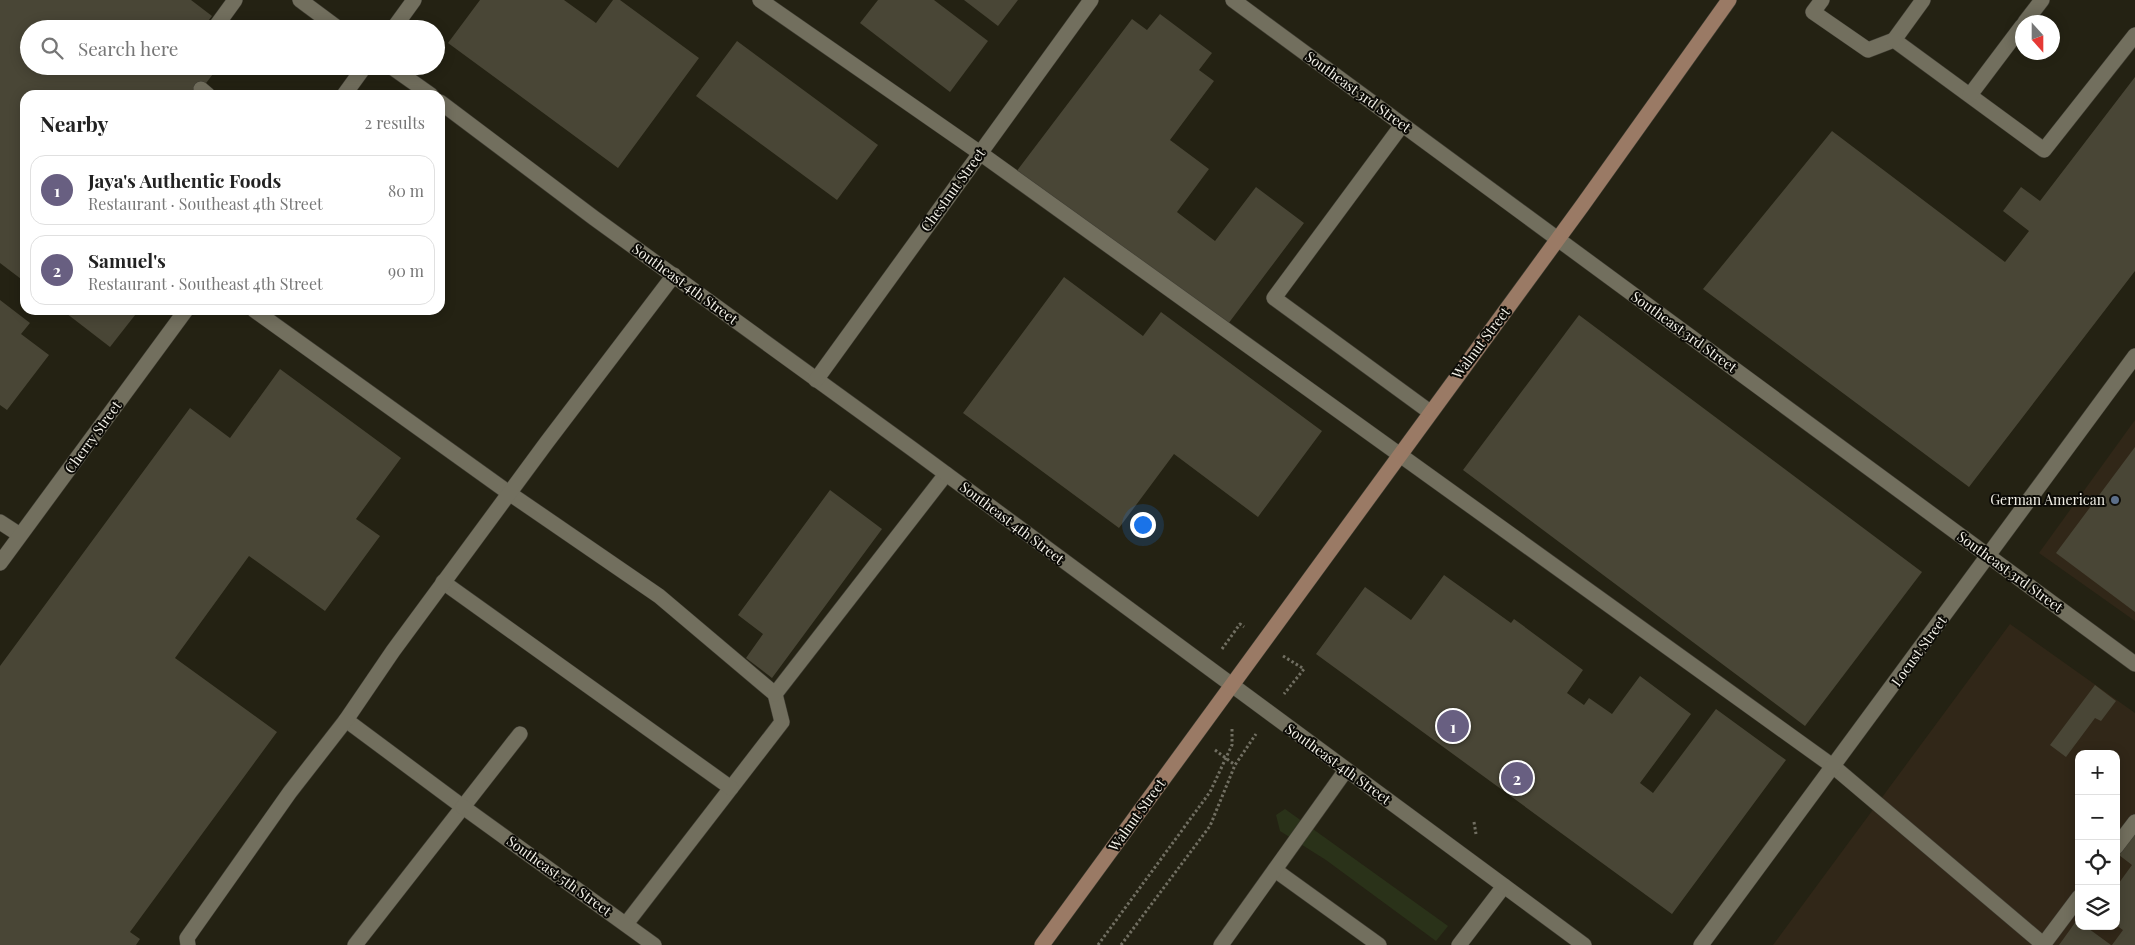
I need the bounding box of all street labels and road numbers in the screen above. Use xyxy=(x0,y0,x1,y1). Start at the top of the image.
street label: Southeast 3rd Street xyxy=(1302,47,1416,137)
street label: Chestnut Street xyxy=(916,143,990,235)
street label: Southeast 4th Street xyxy=(629,239,743,329)
street label: Southeast 3rd Street xyxy=(1628,287,1742,377)
street label: Walnut Street xyxy=(1447,302,1514,383)
street label: Cherry Street xyxy=(60,396,126,477)
street label: Southeast 4th Street xyxy=(956,477,1069,569)
street label: Southeast 3rd Street xyxy=(1954,527,2068,617)
street label: Locust Street xyxy=(1887,611,1951,690)
street label: Southeast 4th Street xyxy=(1282,719,1396,809)
street label: Walnut Street xyxy=(1103,774,1170,856)
street label: Southeast 5th Street xyxy=(503,831,616,921)

